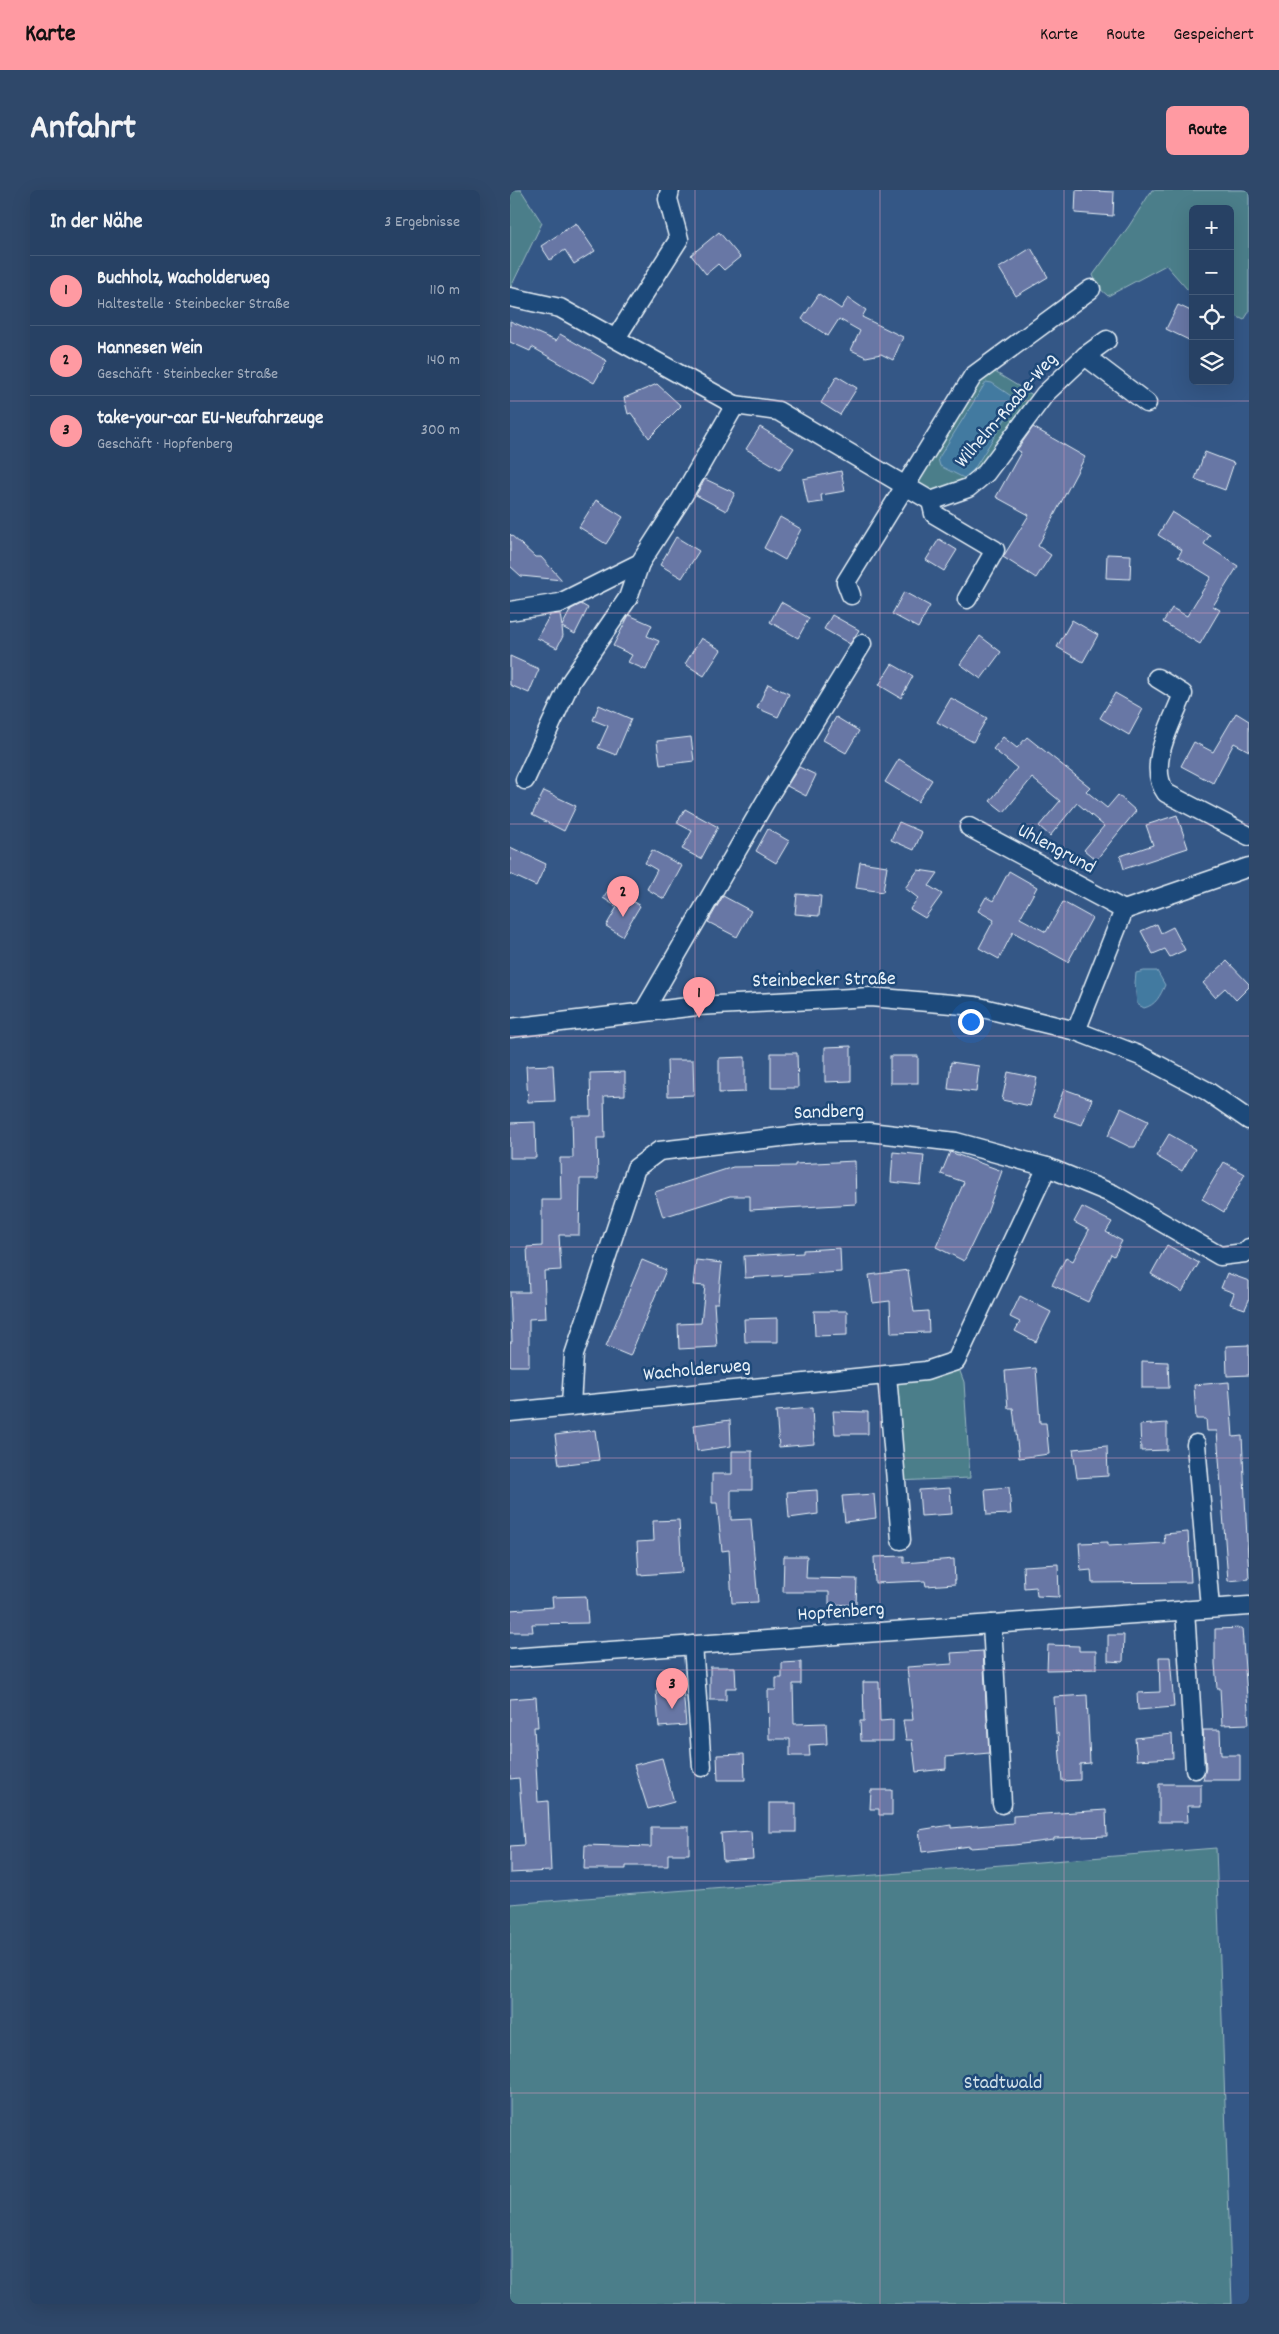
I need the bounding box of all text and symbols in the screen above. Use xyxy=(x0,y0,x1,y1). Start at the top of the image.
text: Karte xyxy=(25,18,76,52)
text: Karte xyxy=(1040,23,1078,48)
text: Route xyxy=(1106,23,1145,48)
text: Gespeichert xyxy=(1173,23,1254,48)
text: Anfahrt xyxy=(30,105,136,155)
button: Route xyxy=(1166,106,1249,155)
map controls xyxy=(1189,205,1234,385)
button: + xyxy=(1189,205,1234,250)
text: In der Nähe xyxy=(50,208,142,238)
text: 3 Ergebnisse xyxy=(384,211,460,234)
button: − xyxy=(1189,250,1234,295)
text: Buchholz, Wacholderweg xyxy=(97,266,270,293)
text: 1 xyxy=(64,279,68,302)
text: 110 m xyxy=(430,279,460,302)
text: Haltestelle · Steinbecker Straße xyxy=(97,293,290,316)
button: locate xyxy=(1189,295,1234,340)
text: Hannesen Wein xyxy=(97,336,203,363)
button: layers xyxy=(1189,340,1234,385)
street label: Wilhelm-Raabe-Weg xyxy=(949,347,1065,475)
text: 2 xyxy=(63,349,70,372)
text: 140 m xyxy=(426,349,460,372)
text: Geschäft · Steinbecker Straße xyxy=(97,363,278,386)
text: take-your-car EU-Neufahrzeuge xyxy=(97,406,323,433)
text: 3 xyxy=(62,419,70,442)
text: 300 m xyxy=(421,419,460,442)
text: Geschäft · Hopfenberg xyxy=(97,433,233,456)
street label: Uhlengrund xyxy=(1012,818,1100,882)
pin: 2 xyxy=(607,876,639,917)
street label: Steinbecker Straße xyxy=(752,966,896,996)
pin: 1 xyxy=(683,977,715,1018)
your location xyxy=(958,1009,984,1035)
street label: Sandberg xyxy=(793,1098,865,1128)
street label: Wacholderweg xyxy=(642,1352,752,1390)
street label: Hopfenberg xyxy=(797,1596,885,1630)
pin: 3 xyxy=(656,1668,688,1709)
park label: Stadtwald xyxy=(964,2070,1042,2098)

